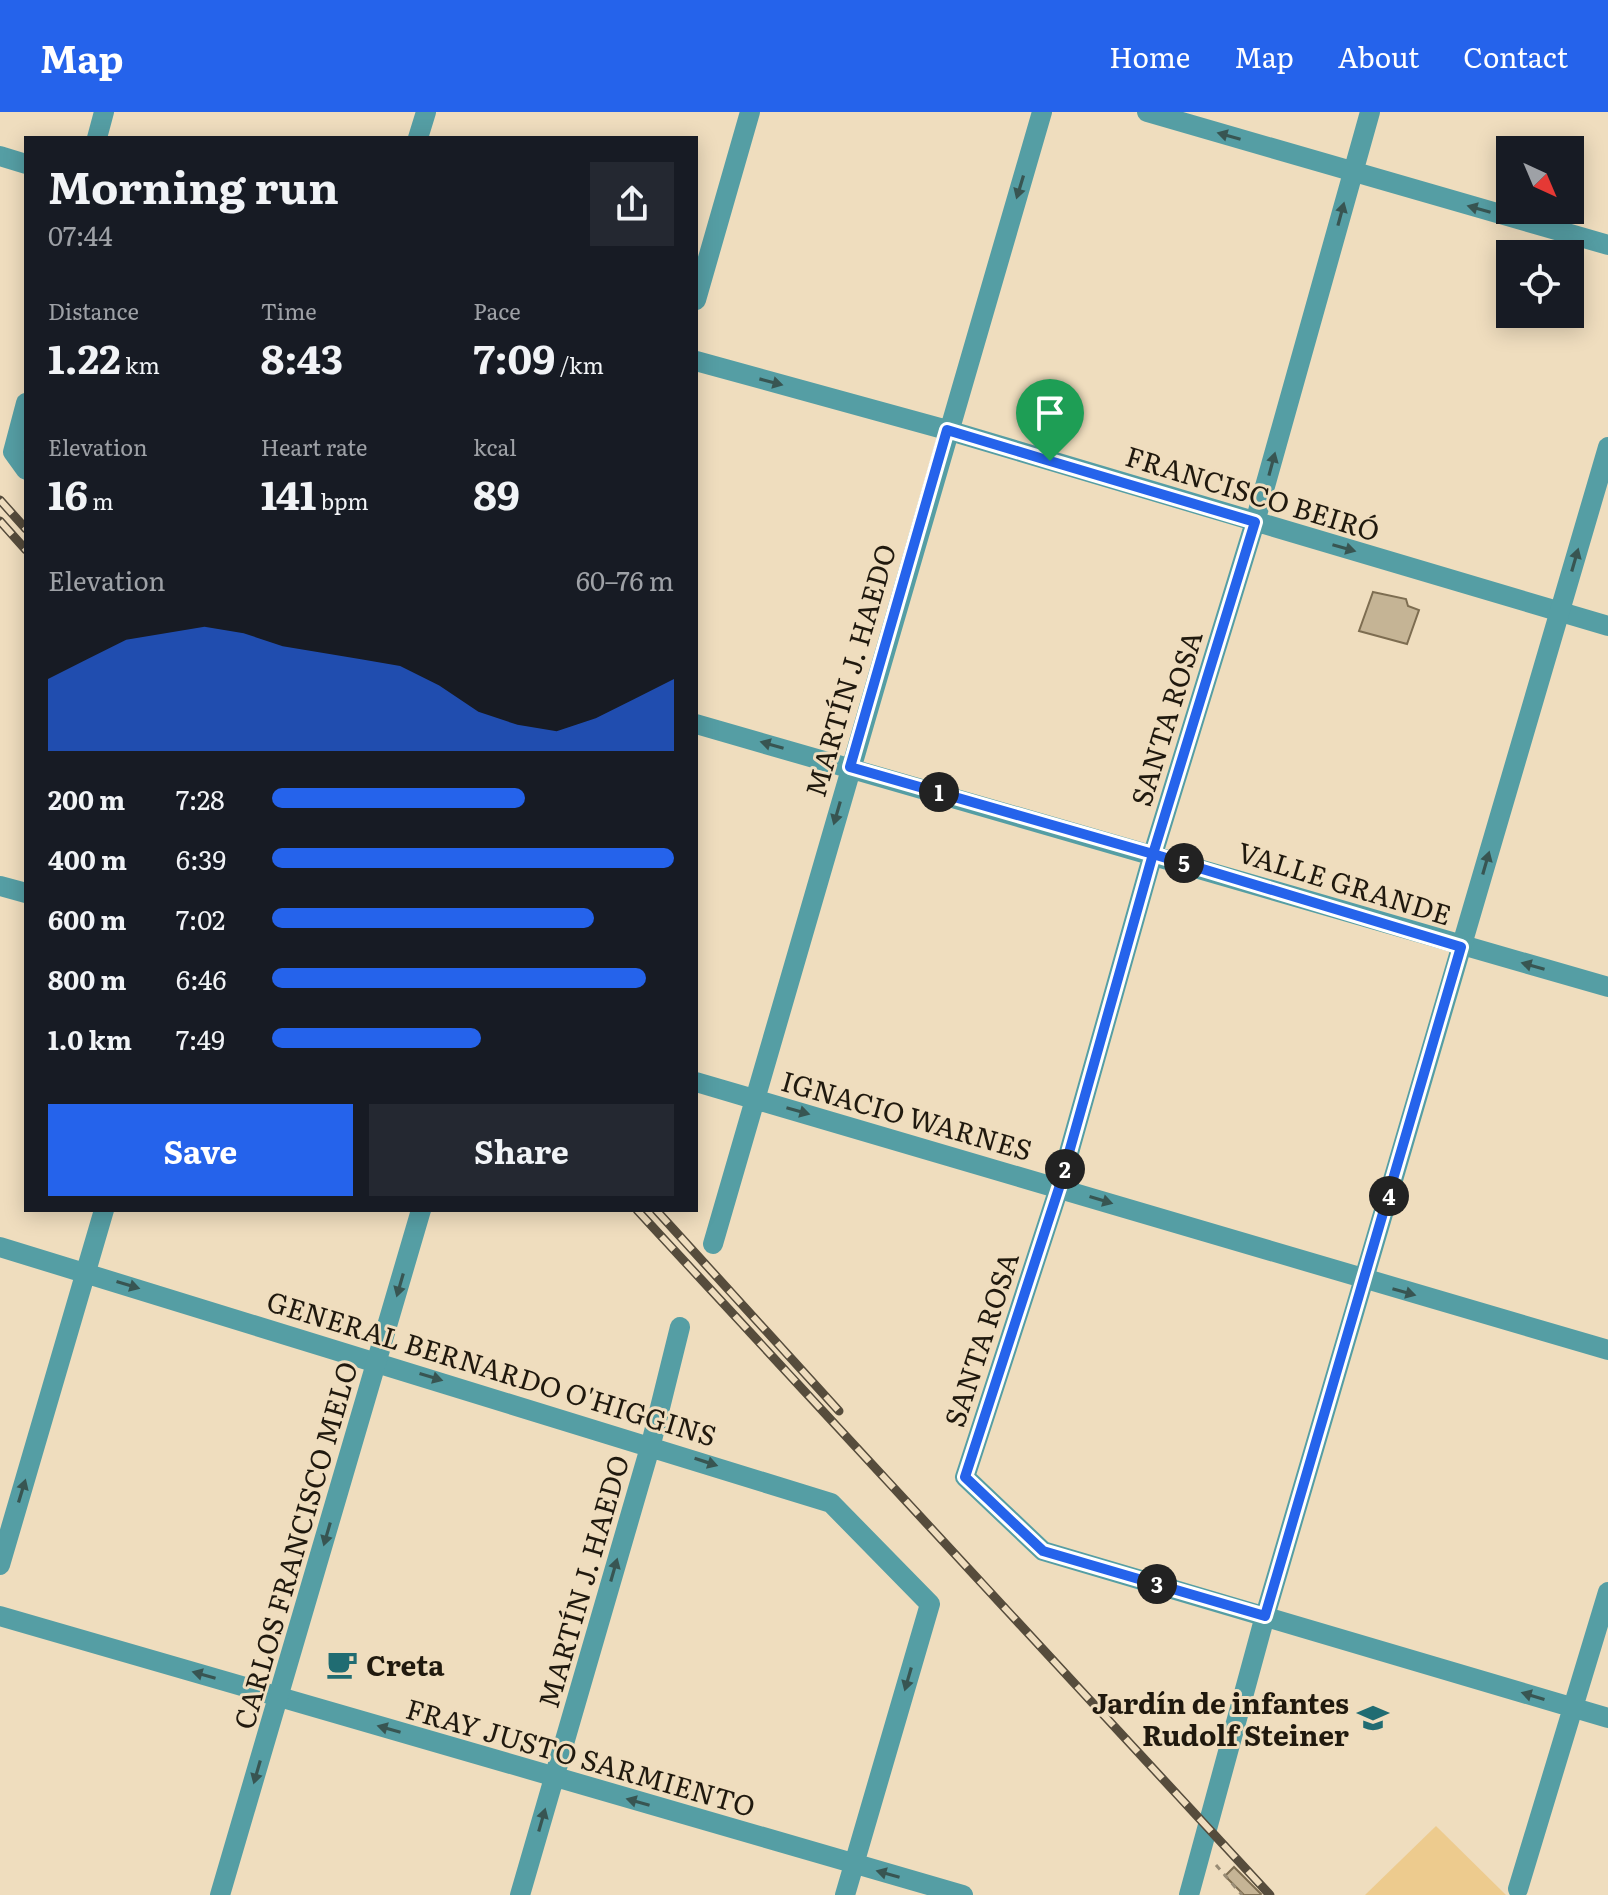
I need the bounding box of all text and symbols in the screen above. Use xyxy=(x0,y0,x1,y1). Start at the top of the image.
text: Map xyxy=(40,28,124,85)
text: Home xyxy=(1109,35,1190,77)
text: Map xyxy=(1234,35,1294,77)
text: About xyxy=(1338,35,1419,77)
text: Contact xyxy=(1463,35,1568,77)
one-way arrow xyxy=(1217,129,1241,142)
north arrow xyxy=(1496,136,1584,224)
map controls xyxy=(1496,136,1584,328)
text: Morning run xyxy=(48,152,339,218)
button: share xyxy=(590,162,674,246)
one-way arrow xyxy=(1013,175,1026,199)
one-way arrow xyxy=(1335,201,1348,225)
one-way arrow xyxy=(1467,202,1492,214)
text: 07:44 xyxy=(48,215,112,254)
button: locate xyxy=(1496,240,1584,328)
text: Distance xyxy=(48,294,139,327)
text: Time xyxy=(261,294,317,327)
text: Pace xyxy=(473,294,521,327)
text: 1.22 xyxy=(48,327,121,386)
text: 8:43 xyxy=(261,327,343,386)
text: 7:09 xyxy=(473,327,555,386)
text: km xyxy=(121,348,160,381)
text: /km xyxy=(555,348,604,381)
one-way arrow xyxy=(760,376,784,389)
pin xyxy=(1016,379,1084,461)
icon: arrive xyxy=(1028,391,1072,435)
text: Elevation xyxy=(48,430,147,463)
text: Heart rate xyxy=(261,430,367,463)
text: kcal xyxy=(473,430,517,463)
street label: FRANCISCO BEIRÓ xyxy=(1121,433,1385,551)
one-way arrow xyxy=(1266,452,1278,477)
text: 16 xyxy=(48,463,88,522)
text: 141 xyxy=(261,463,316,522)
text: 89 xyxy=(473,463,520,522)
text: m xyxy=(88,484,114,517)
text: bpm xyxy=(316,484,369,517)
street label: MARTÍN J. HAEDO xyxy=(793,539,905,801)
one-way arrow xyxy=(1332,542,1356,555)
one-way arrow xyxy=(1569,548,1582,572)
text: Elevation xyxy=(48,560,166,599)
text: 60–76 m xyxy=(576,560,674,599)
street label: SANTA ROSA xyxy=(1118,625,1212,811)
one-way arrow xyxy=(760,738,784,751)
pin: 1 xyxy=(919,772,959,812)
text: 1 xyxy=(934,775,944,808)
text: 200 m xyxy=(48,779,125,818)
text: 7:28 xyxy=(176,779,225,818)
one-way arrow xyxy=(830,801,843,825)
street label: VALLE GRANDE xyxy=(1233,830,1457,934)
text: 400 m xyxy=(48,839,127,878)
text: 6:39 xyxy=(176,839,226,878)
pin: 5 xyxy=(1164,843,1204,883)
text: 5 xyxy=(1178,846,1190,879)
one-way arrow xyxy=(1480,851,1493,875)
text: 600 m xyxy=(48,899,126,938)
text: 7:02 xyxy=(176,899,225,938)
text: 800 m xyxy=(48,959,126,998)
text: 6:46 xyxy=(176,959,226,998)
one-way arrow xyxy=(1520,960,1545,972)
text: 1.0 km xyxy=(48,1019,132,1058)
text: 7:49 xyxy=(176,1019,225,1058)
street label: IGNACIO WARNES xyxy=(777,1058,1037,1170)
button: Save xyxy=(48,1104,353,1196)
button: Share xyxy=(369,1104,674,1196)
one-way arrow xyxy=(786,1105,810,1118)
pin: 2 xyxy=(1045,1149,1085,1189)
text: 2 xyxy=(1059,1152,1071,1185)
pin: 4 xyxy=(1369,1176,1409,1216)
text: 4 xyxy=(1382,1179,1396,1212)
one-way arrow xyxy=(1090,1194,1114,1207)
street label: SANTA ROSA xyxy=(932,1246,1028,1432)
one-way arrow xyxy=(393,1273,406,1297)
street label: GENERAL BERNARDO O'HIGGINS xyxy=(262,1278,722,1456)
one-way arrow xyxy=(117,1279,141,1292)
one-way arrow xyxy=(1392,1286,1416,1299)
street label: CARLOS FRANCISCO MELO xyxy=(221,1356,367,1734)
one-way arrow xyxy=(419,1371,443,1384)
street label: MARTÍN J. HAEDO xyxy=(526,1450,638,1712)
one-way arrow xyxy=(694,1456,718,1469)
one-way arrow xyxy=(16,1478,29,1502)
one-way arrow xyxy=(320,1523,333,1547)
one-way arrow xyxy=(608,1558,621,1582)
pin: 3 xyxy=(1137,1564,1177,1604)
text: 3 xyxy=(1151,1567,1163,1600)
place label: Creta xyxy=(366,1643,445,1685)
cafe icon: Creta xyxy=(325,1647,359,1681)
one-way arrow xyxy=(901,1667,914,1691)
one-way arrow xyxy=(191,1669,216,1681)
place label: Jardín de infantes Rudolf Steiner xyxy=(1092,1681,1349,1755)
street label: FRAY JUSTO SARMIENTO xyxy=(401,1686,761,1826)
one-way arrow xyxy=(1521,1689,1545,1702)
school or university icon: Jardín de infantes Rudolf Steiner xyxy=(1356,1701,1390,1735)
one-way arrow xyxy=(376,1722,400,1735)
one-way arrow xyxy=(250,1760,263,1784)
one-way arrow xyxy=(626,1795,650,1808)
one-way arrow xyxy=(536,1808,549,1832)
one-way arrow xyxy=(876,1867,900,1880)

